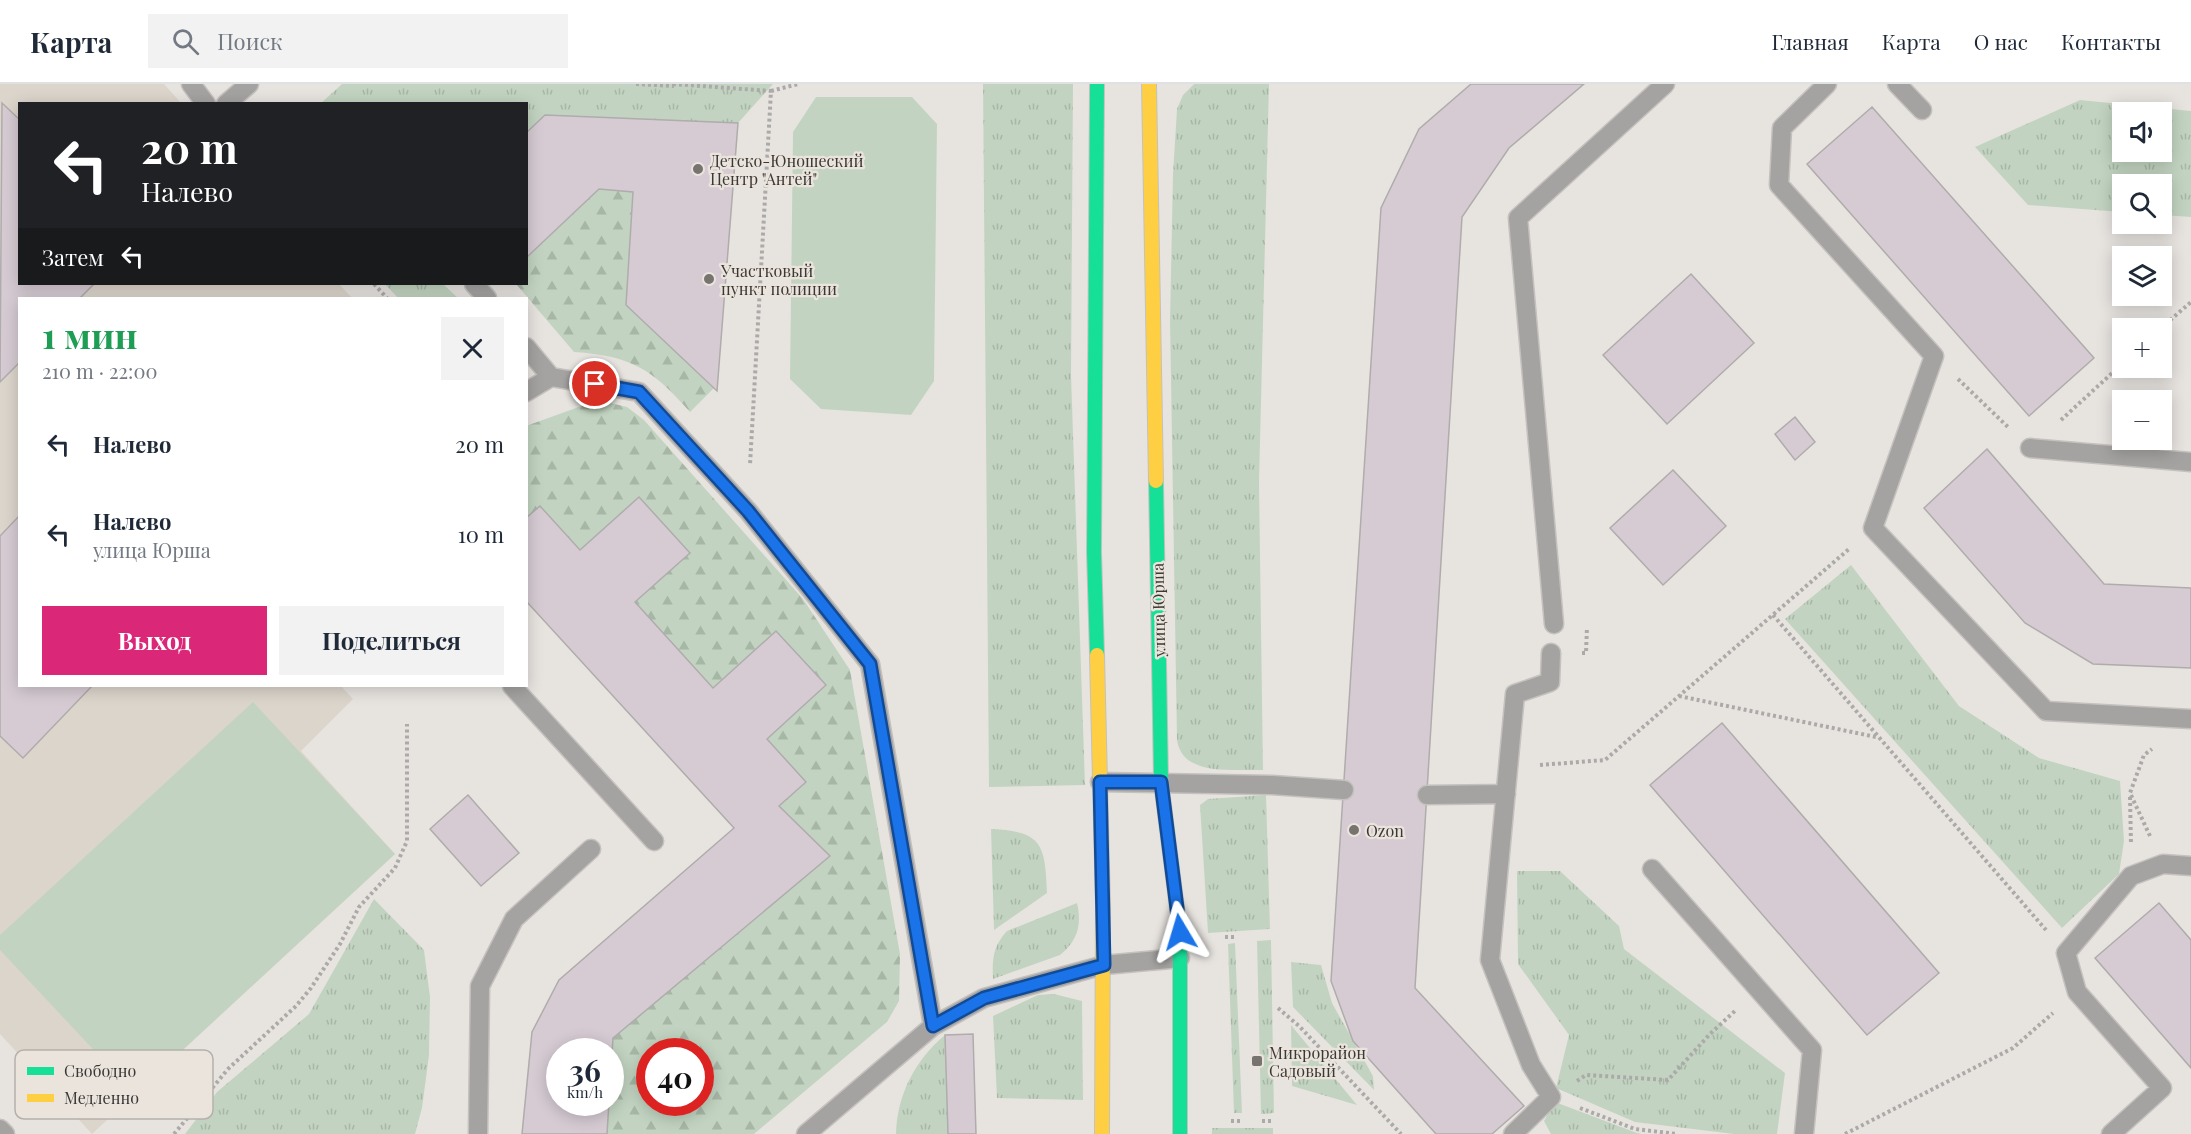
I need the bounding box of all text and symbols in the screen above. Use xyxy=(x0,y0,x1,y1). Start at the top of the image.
search box xyxy=(148,14,568,68)
text: Карта xyxy=(30,23,112,60)
icon: search xyxy=(169,25,202,58)
text: Поиск xyxy=(217,26,283,56)
text: Главная xyxy=(1771,27,1849,55)
text: Карта xyxy=(1882,27,1941,55)
text: О нас xyxy=(1974,27,2028,55)
text: Контакты xyxy=(2061,27,2161,55)
map controls xyxy=(2112,102,2172,450)
button: sound xyxy=(2112,102,2172,162)
text: 20 m xyxy=(141,119,238,175)
icon: left xyxy=(42,126,120,204)
place label: Детско-Юношеский Центр "Антей" xyxy=(710,150,864,189)
marker: Детско-Юношеский Центр "Антей" xyxy=(691,162,705,176)
text: Налево xyxy=(141,173,233,209)
button: search xyxy=(2112,174,2172,234)
icon: left xyxy=(116,240,149,273)
text: Затем xyxy=(42,242,104,272)
button: layers xyxy=(2112,246,2172,306)
place label: Участковый пункт полиции xyxy=(720,260,837,299)
marker: Участковый пункт полиции xyxy=(702,272,716,286)
text: 1 мин xyxy=(42,310,137,358)
button: close xyxy=(441,317,504,380)
button: + xyxy=(2112,318,2172,378)
text: 210 m · 22:00 xyxy=(42,357,157,384)
pin xyxy=(569,358,620,409)
icon: arrive xyxy=(578,367,611,400)
button: − xyxy=(2112,390,2172,450)
icon: left xyxy=(42,428,75,461)
text: Налево xyxy=(93,429,171,459)
text: 20 m xyxy=(455,429,504,459)
text: Налево xyxy=(93,506,171,536)
icon: left xyxy=(42,518,75,551)
text: 10 m xyxy=(458,519,504,549)
text: улица Юрша xyxy=(93,536,211,563)
street label: улица Юрша xyxy=(1147,563,1169,658)
button: Выход xyxy=(42,606,267,675)
button: Поделиться xyxy=(279,606,504,675)
place label: Ozon xyxy=(1366,820,1404,841)
marker: Ozon xyxy=(1347,823,1361,837)
position arrow xyxy=(1148,900,1212,964)
speed limit sign: 40 xyxy=(636,1038,714,1116)
place label: Микрорайон Садовый xyxy=(1269,1042,1366,1081)
legend xyxy=(15,1050,213,1119)
text: 36 xyxy=(569,1050,601,1090)
marker: Микрорайон Садовый xyxy=(1250,1054,1264,1068)
text: Свободно xyxy=(64,1060,136,1081)
text: km/h xyxy=(567,1082,603,1102)
text: Медленно xyxy=(64,1087,139,1108)

